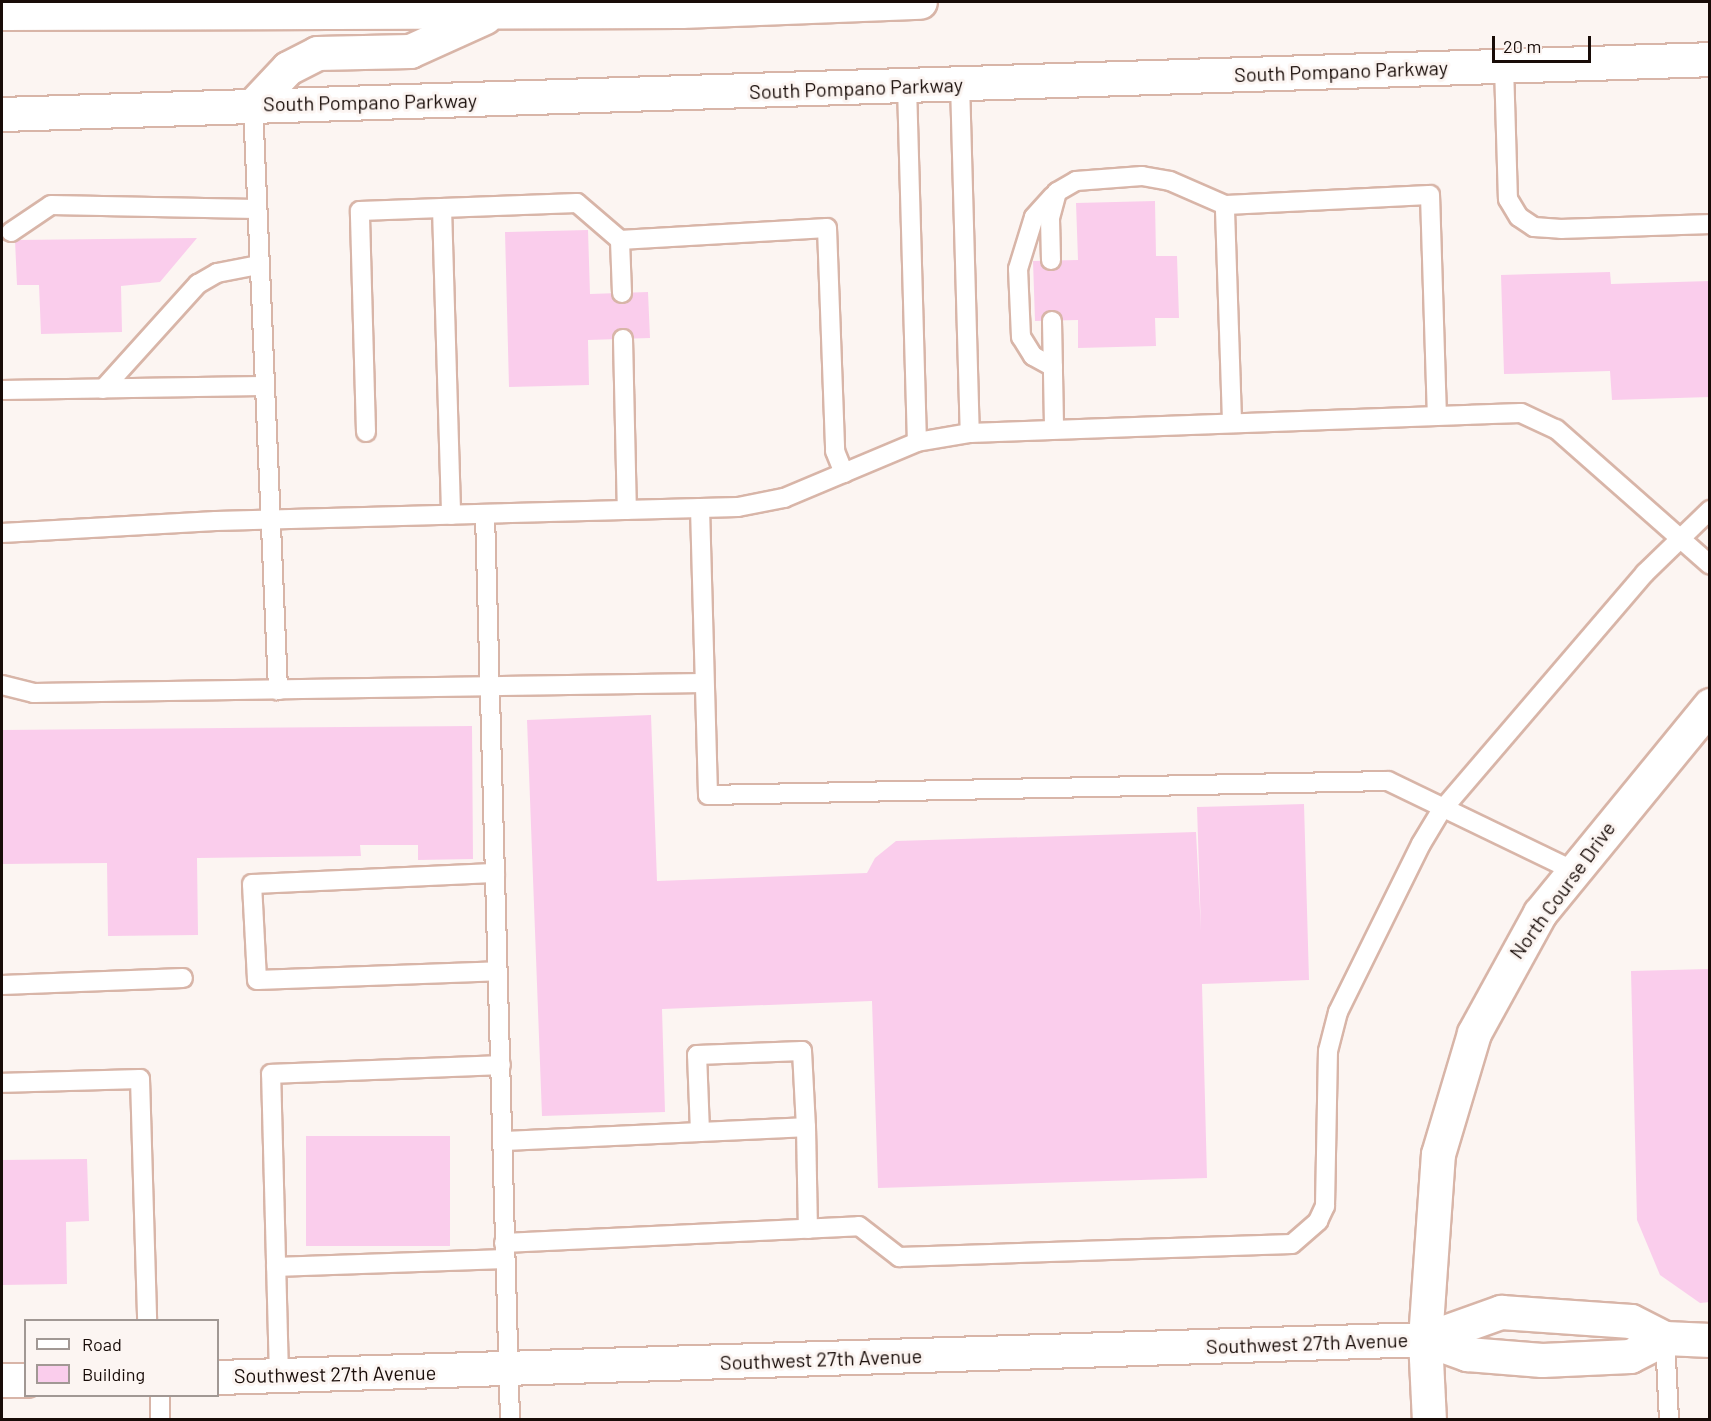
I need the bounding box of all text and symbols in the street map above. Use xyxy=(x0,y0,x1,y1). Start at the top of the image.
scale bar xyxy=(1495,24,1594,62)
text: 20 m xyxy=(1503,35,1541,57)
street label: South Pompano Parkway xyxy=(1234,55,1448,87)
street label: South Pompano Parkway xyxy=(749,72,963,104)
street label: South Pompano Parkway xyxy=(263,88,477,116)
street label: North Course Drive xyxy=(1504,817,1620,963)
legend xyxy=(24,1319,219,1397)
street label: Southwest 27th Avenue xyxy=(1205,1327,1409,1359)
text: Road xyxy=(82,1333,122,1355)
street label: Southwest 27th Avenue xyxy=(719,1343,923,1375)
street label: Southwest 27th Avenue xyxy=(234,1360,436,1388)
text: Building xyxy=(82,1363,145,1385)

